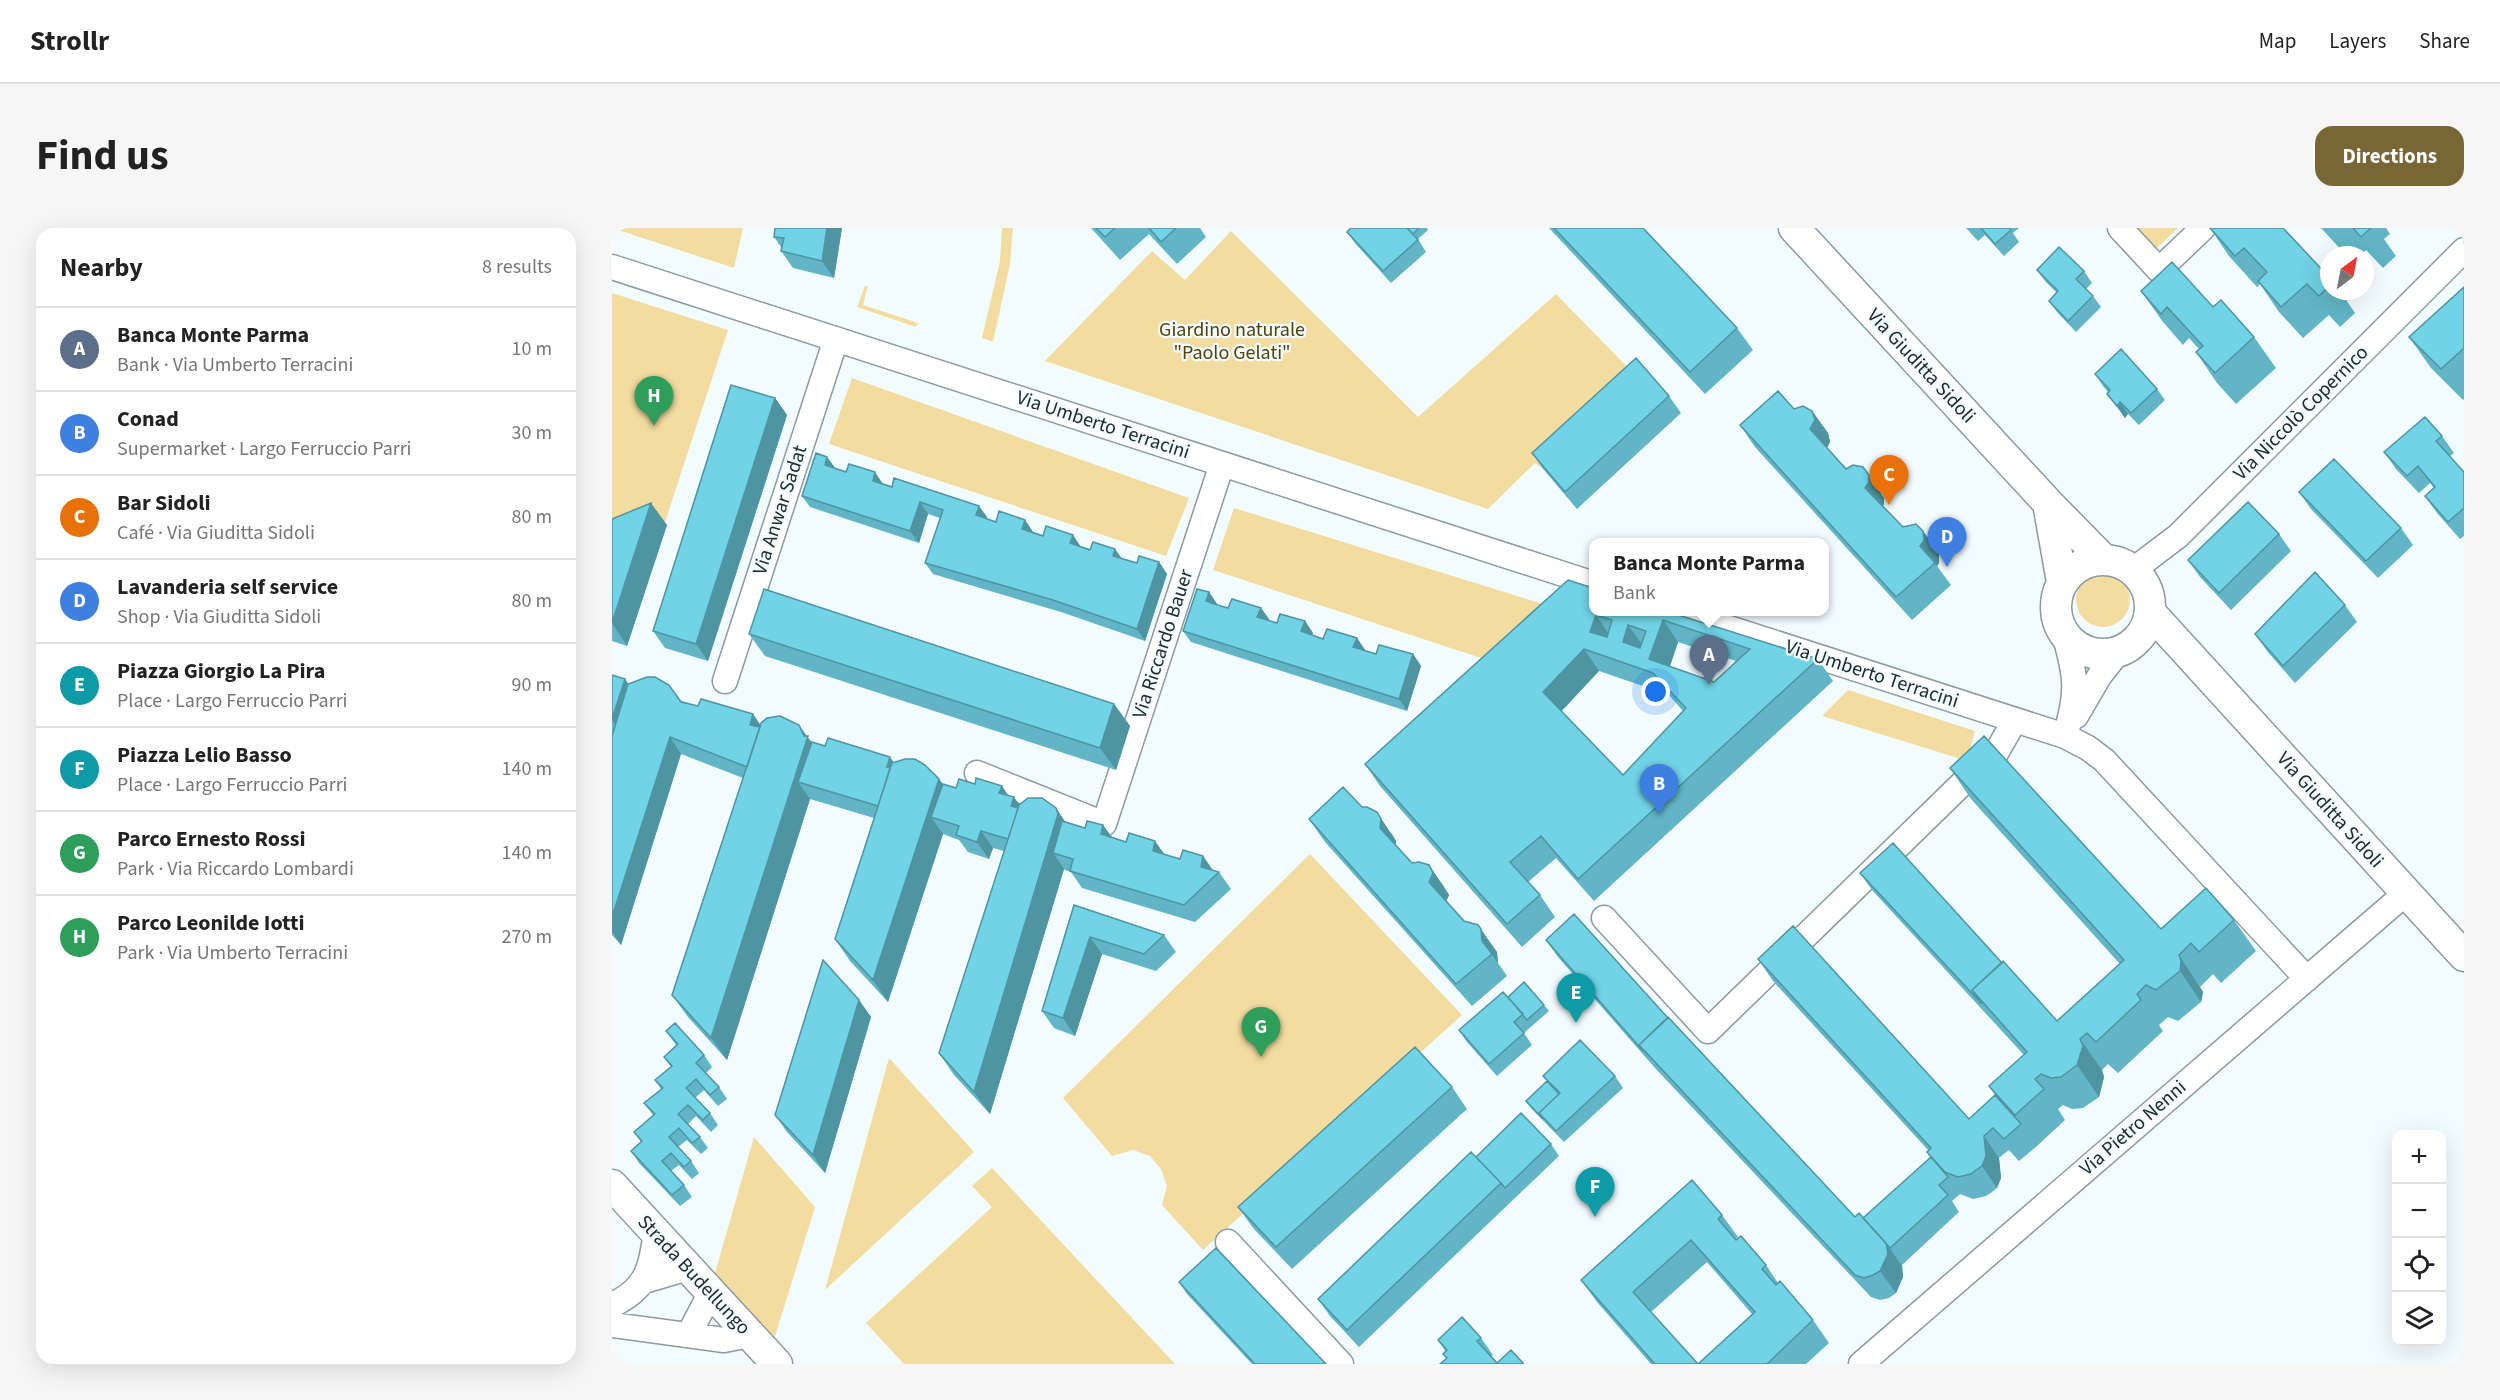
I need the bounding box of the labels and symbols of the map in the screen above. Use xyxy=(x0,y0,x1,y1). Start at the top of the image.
north arrow xyxy=(2320,246,2374,300)
street label: Via Giuditta Sidoli xyxy=(1860,302,1982,430)
park label: Giardino naturale "Paolo Gelati" xyxy=(1159,316,1305,367)
street label: Via Niccolò Copernico xyxy=(2227,339,2375,487)
pin: H xyxy=(634,376,674,426)
street label: Via Umberto Terracini xyxy=(1013,384,1193,466)
street label: Via Anwar Sadat xyxy=(746,441,814,578)
pin: C xyxy=(1870,456,1908,505)
pin: D xyxy=(1928,518,1966,567)
street label: Via Riccardo Bauer xyxy=(1126,566,1200,722)
street label: Via Umberto Terracini xyxy=(1782,633,1962,715)
pin: A xyxy=(1690,636,1728,685)
your location xyxy=(1641,677,1670,706)
street label: Via Giuditta Sidoli xyxy=(2270,746,2390,874)
pin: B xyxy=(1640,764,1678,814)
pin: E xyxy=(1556,974,1596,1023)
pin: G xyxy=(1242,1008,1280,1057)
street label: Via Pietro Nenni xyxy=(2074,1074,2192,1182)
pin: F xyxy=(1576,1168,1614,1217)
street label: Strada Budellungo xyxy=(631,1209,757,1341)

